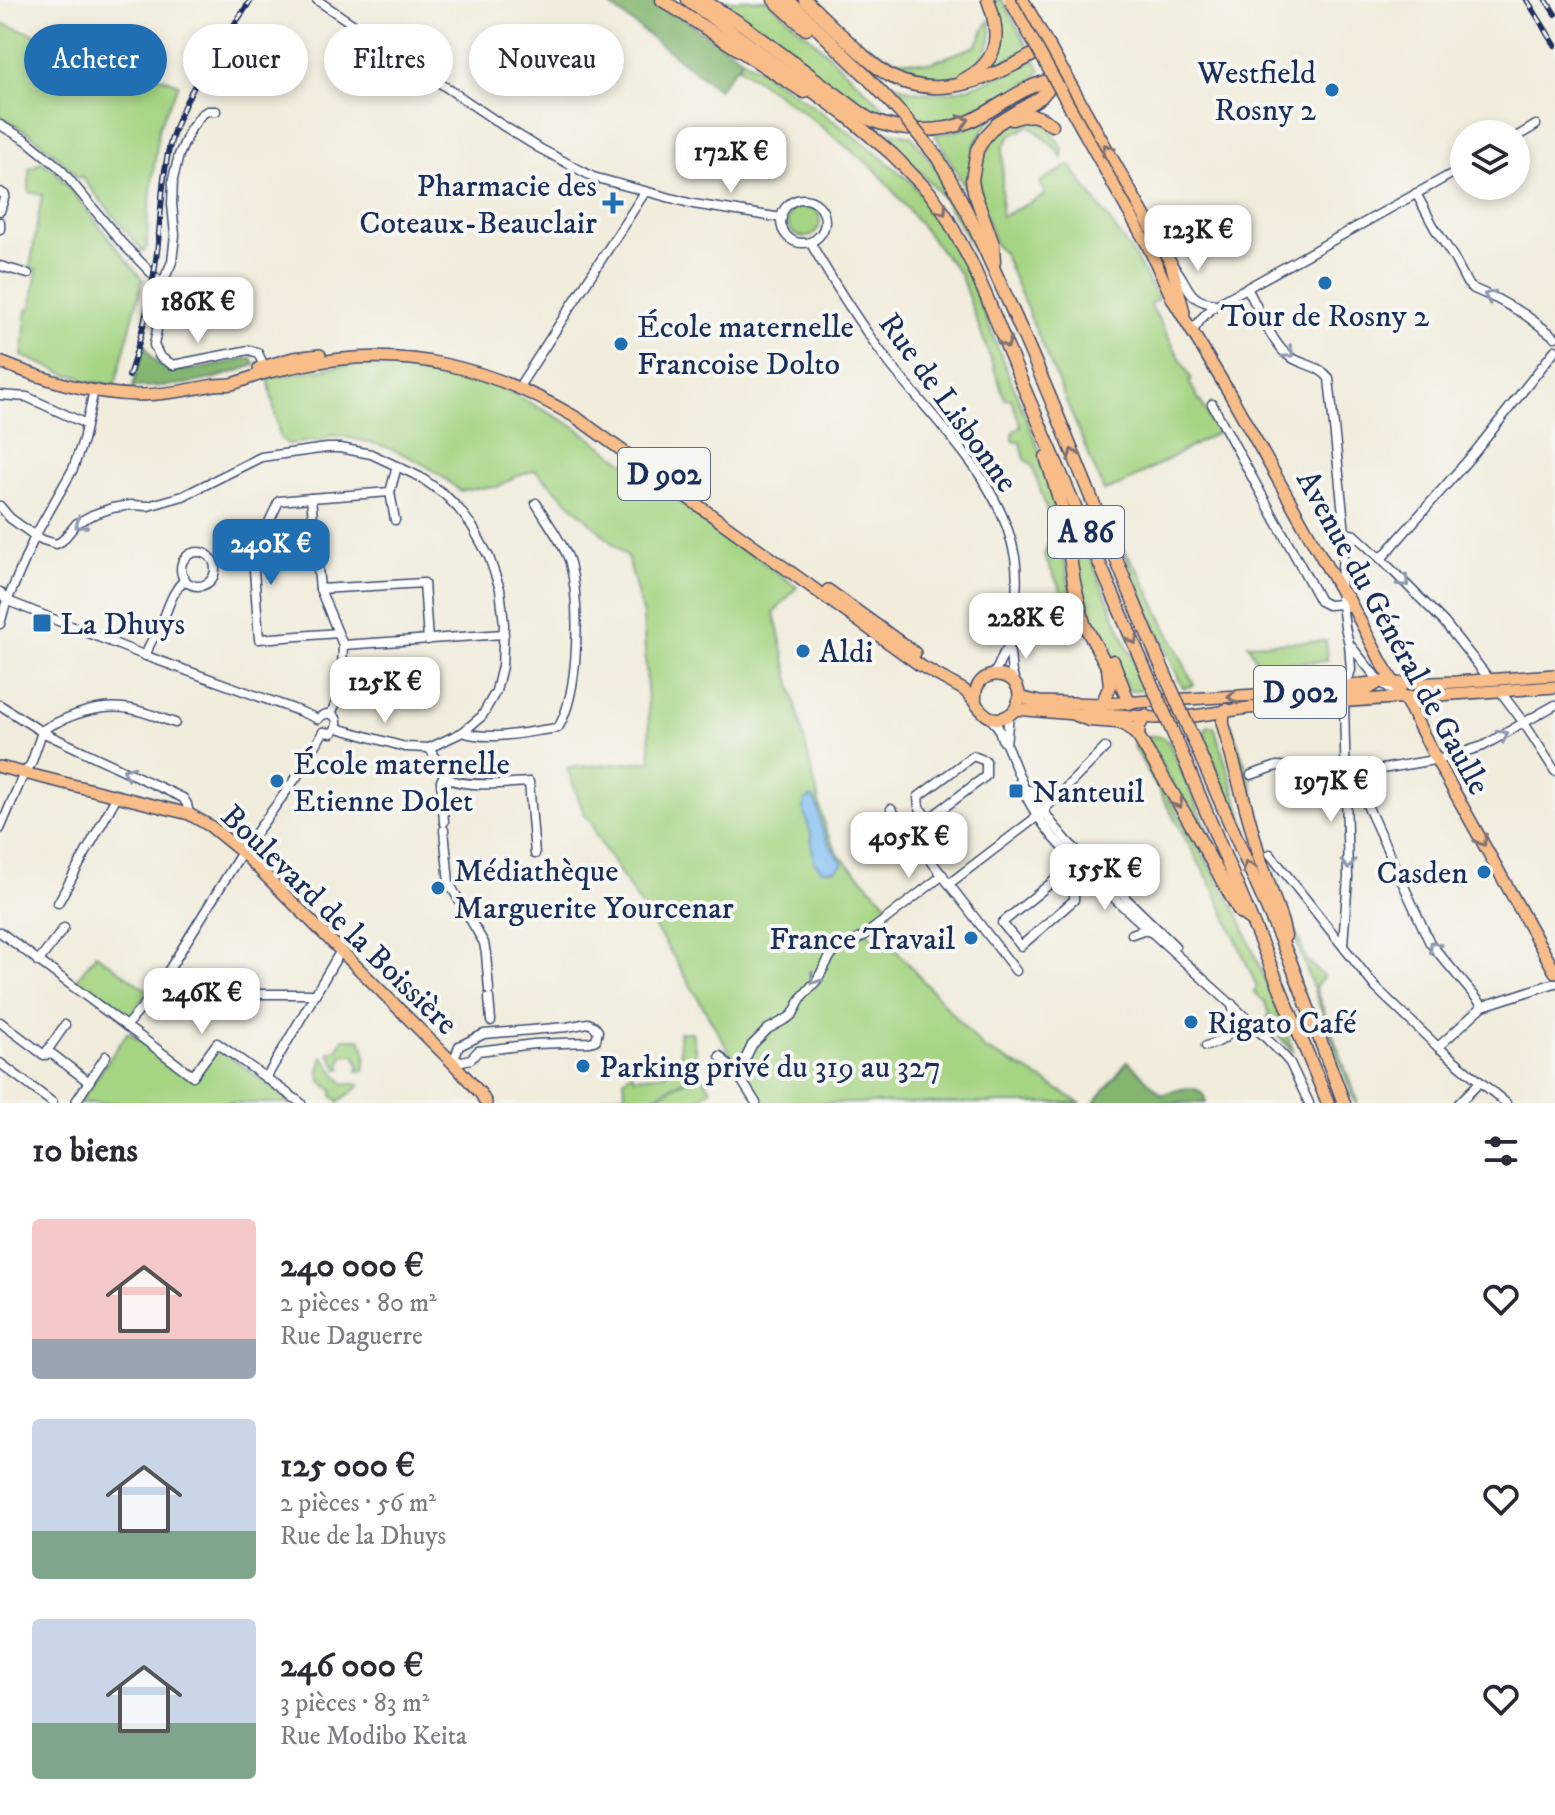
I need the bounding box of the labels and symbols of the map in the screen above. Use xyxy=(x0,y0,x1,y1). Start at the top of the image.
place label: Westfield Rosny 2 xyxy=(1196,54,1316,131)
marker: Westfield Rosny 2 xyxy=(1323,81,1341,99)
one-way arrow xyxy=(956,115,970,131)
pin: 172K € xyxy=(666,127,796,195)
one-way arrow xyxy=(1101,143,1117,158)
place label: Pharmacie des Coteaux-Beauclair xyxy=(359,167,597,244)
marker: Pharmacie des Coteaux-Beauclair xyxy=(604,194,622,212)
one-way arrow xyxy=(932,202,947,216)
pin: 123K € xyxy=(1133,205,1263,273)
marker: Tour de Rosny 2 xyxy=(1316,274,1334,292)
pin: 186K € xyxy=(133,277,263,345)
one-way arrow xyxy=(1483,289,1497,305)
place label: Tour de Rosny 2 xyxy=(1221,297,1429,337)
street label: Rue de Lisbonne xyxy=(869,306,1026,501)
place label: École maternelle Francoise Dolto xyxy=(637,308,854,385)
marker: École maternelle Francoise Dolto xyxy=(612,335,630,353)
one-way arrow xyxy=(996,335,1013,349)
one-way arrow xyxy=(1280,343,1295,357)
road number: D 902 xyxy=(618,448,710,500)
one-way arrow xyxy=(1066,448,1083,462)
street label: Avenue du Général de Gaulle xyxy=(1286,464,1498,802)
road number: A 86 xyxy=(1048,506,1124,558)
one-way arrow xyxy=(75,514,90,529)
pin: 240K € xyxy=(206,519,336,587)
one-way arrow xyxy=(1395,573,1409,587)
pin: 228K € xyxy=(961,593,1091,661)
place label: La Dhuys xyxy=(60,605,185,645)
marker: La Dhuys xyxy=(31,612,53,634)
one-way arrow xyxy=(1123,631,1139,645)
place label: Aldi xyxy=(819,633,873,673)
marker: Aldi xyxy=(794,642,812,660)
pin: 125K € xyxy=(320,657,450,725)
road number: D 902 xyxy=(1254,666,1346,718)
one-way arrow xyxy=(1226,688,1239,705)
one-way arrow xyxy=(1494,729,1509,745)
place label: École maternelle Etienne Dolet xyxy=(293,745,510,822)
pin: 197K € xyxy=(1266,756,1396,824)
one-way arrow xyxy=(122,766,136,782)
marker: École maternelle Etienne Dolet xyxy=(268,772,286,790)
place label: Nanteuil xyxy=(1032,773,1145,813)
marker: Nanteuil xyxy=(1007,782,1025,800)
one-way arrow xyxy=(1169,794,1184,809)
street label: Boulevard de la Boissière xyxy=(212,797,466,1044)
pin: 405K € xyxy=(844,812,974,880)
one-way arrow xyxy=(1472,832,1488,846)
pin: 155K € xyxy=(1040,844,1170,912)
place label: Médiathèque Marguerite Yourcenar xyxy=(454,852,734,929)
place label: Casden xyxy=(1377,854,1468,894)
one-way arrow xyxy=(1339,858,1357,871)
one-way arrow xyxy=(1242,860,1258,874)
marker: Casden xyxy=(1475,863,1493,881)
marker: Médiathèque Marguerite Yourcenar xyxy=(429,879,447,897)
place label: France Travail xyxy=(769,920,955,960)
marker: France Travail xyxy=(962,929,980,947)
one-way arrow xyxy=(1429,940,1444,954)
pin: 246K € xyxy=(137,968,267,1036)
one-way arrow xyxy=(810,970,825,985)
place label: Rigato Café xyxy=(1207,1004,1357,1044)
marker: Rigato Café xyxy=(1182,1013,1200,1031)
place label: Parking privé du 319 au 327 xyxy=(599,1048,941,1088)
marker: Parking privé du 319 au 327 xyxy=(574,1057,592,1075)

